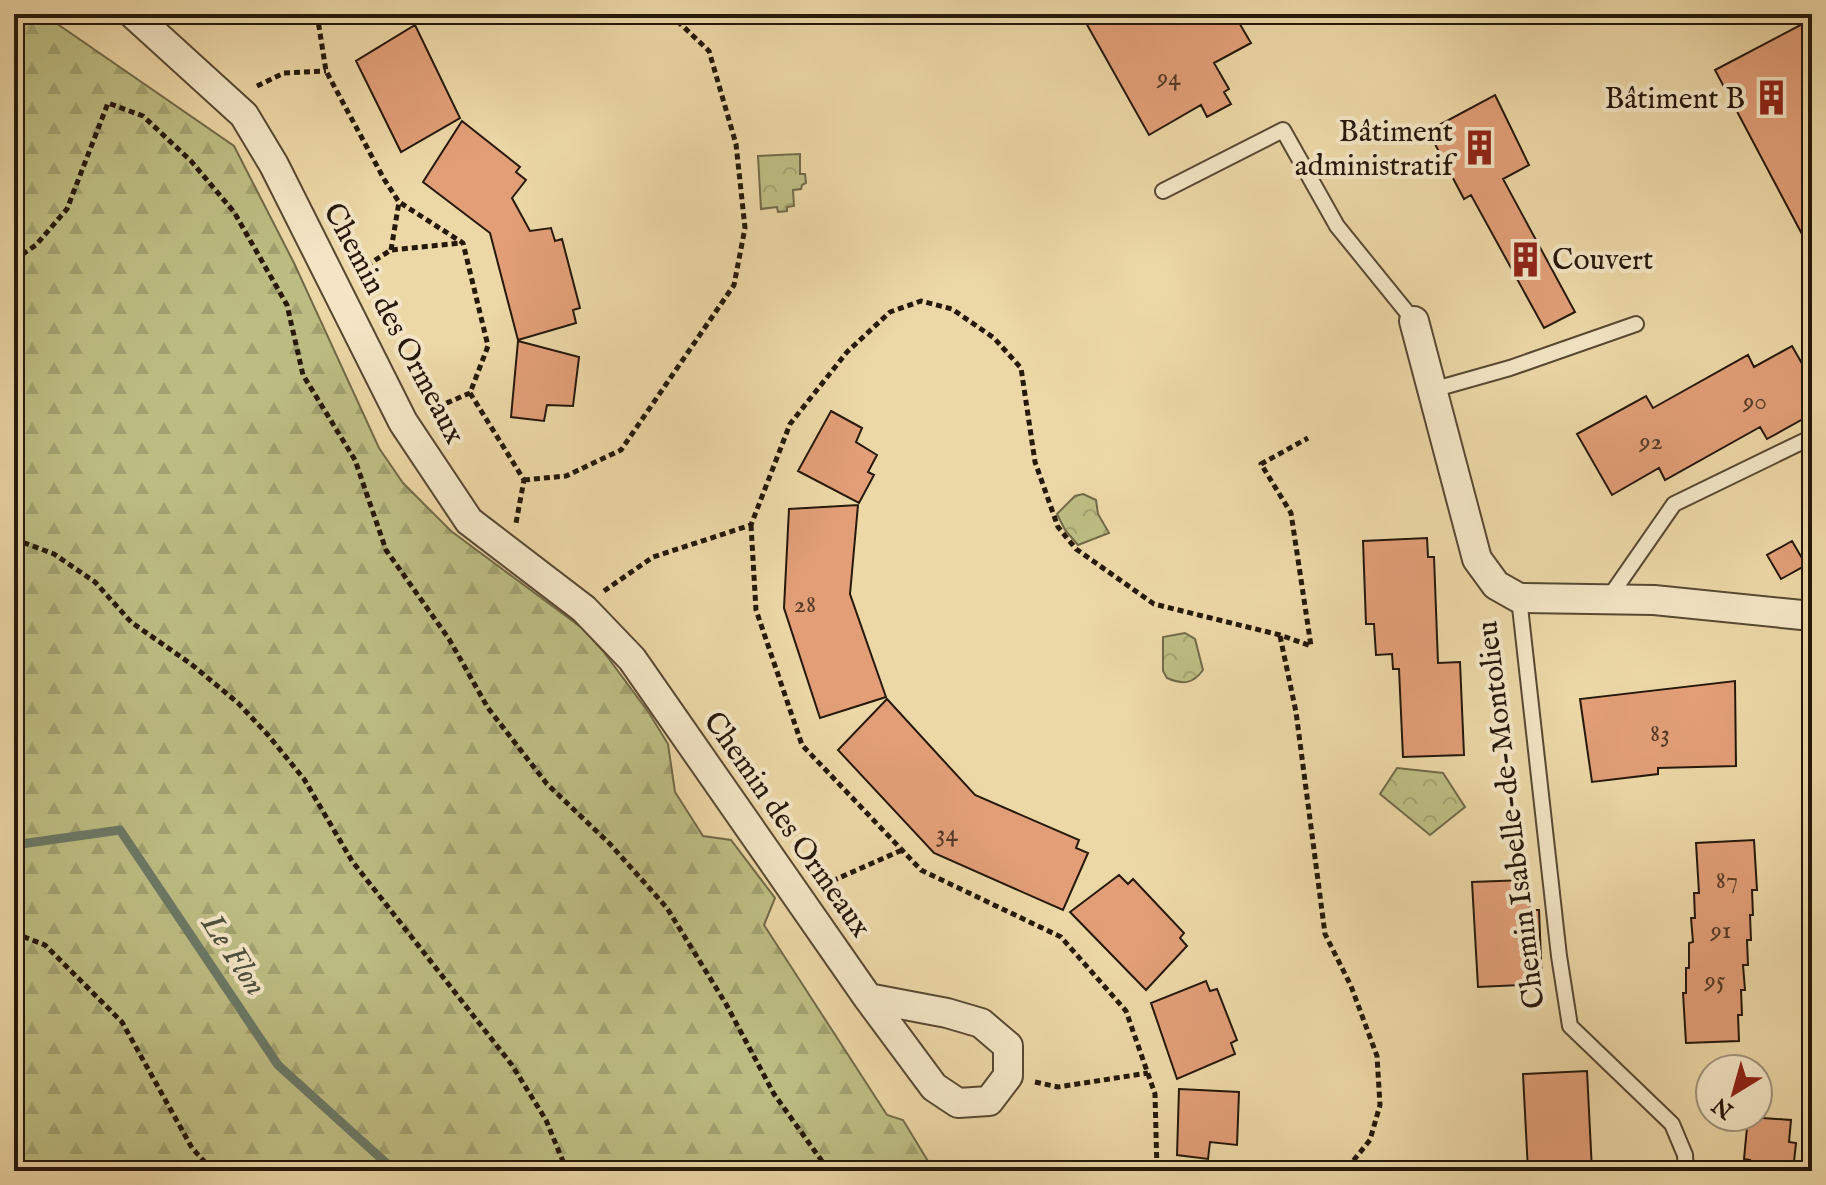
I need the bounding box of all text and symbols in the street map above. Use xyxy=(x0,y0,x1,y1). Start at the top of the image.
house number: 94 xyxy=(1156,61,1181,94)
building icon: Bâtiment B xyxy=(1752,79,1790,117)
place label: Bâtiment B xyxy=(1604,81,1745,119)
place label: Bâtiment administratif xyxy=(1295,114,1458,186)
building icon: Bâtiment administratif xyxy=(1460,129,1498,167)
street label: Chemin des Ormeaux xyxy=(314,197,473,451)
building icon: Couvert xyxy=(1507,240,1545,278)
place label: Couvert xyxy=(1552,242,1653,280)
house number: 90 xyxy=(1742,385,1767,418)
house number: 92 xyxy=(1638,425,1663,458)
house number: 28 xyxy=(794,588,816,621)
street label: Chemin Isabelle-de-Montolieu xyxy=(1469,619,1555,1011)
street label: Chemin des Ormeaux xyxy=(694,705,879,946)
house number: 83 xyxy=(1650,717,1670,750)
house number: 34 xyxy=(936,817,958,850)
house number: 87 xyxy=(1716,864,1738,897)
water label: Le Flon xyxy=(190,906,275,1004)
house number: 91 xyxy=(1710,914,1731,947)
house number: 95 xyxy=(1704,964,1725,997)
north arrow xyxy=(1694,1053,1774,1133)
text: N xyxy=(1707,1090,1740,1125)

